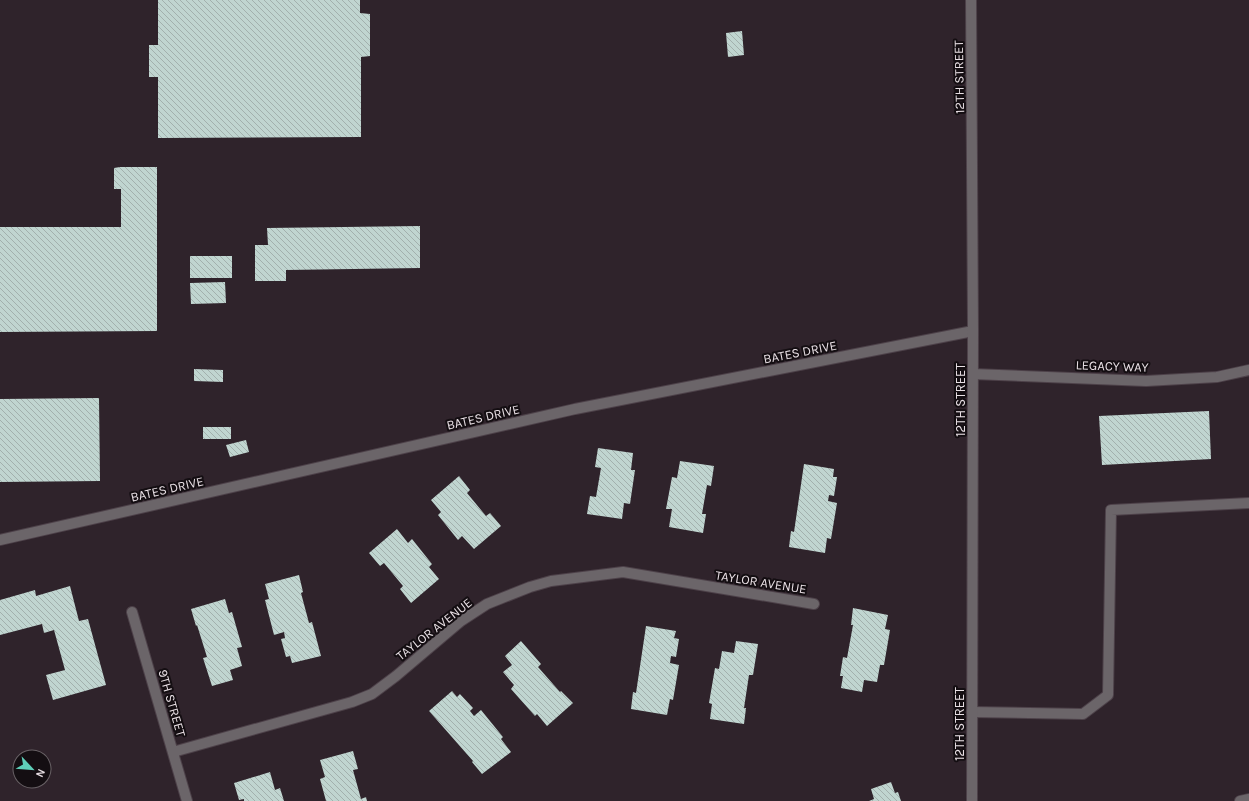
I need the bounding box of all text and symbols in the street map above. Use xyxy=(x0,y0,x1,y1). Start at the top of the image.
street label: 12TH STREET xyxy=(951,40,967,114)
street label: BATES DRIVE xyxy=(762,338,838,366)
street label: LEGACY WAY xyxy=(1075,357,1149,375)
street label: 12TH STREET xyxy=(953,363,968,437)
street label: BATES DRIVE xyxy=(445,401,521,433)
street label: BATES DRIVE xyxy=(129,473,205,505)
street label: TAYLOR AVENUE xyxy=(714,567,808,597)
street label: TAYLOR AVENUE xyxy=(393,595,475,663)
street label: 9TH STREET xyxy=(155,668,189,739)
street label: 12TH STREET xyxy=(952,687,967,761)
north arrow xyxy=(12,749,52,789)
text: N xyxy=(33,767,48,780)

